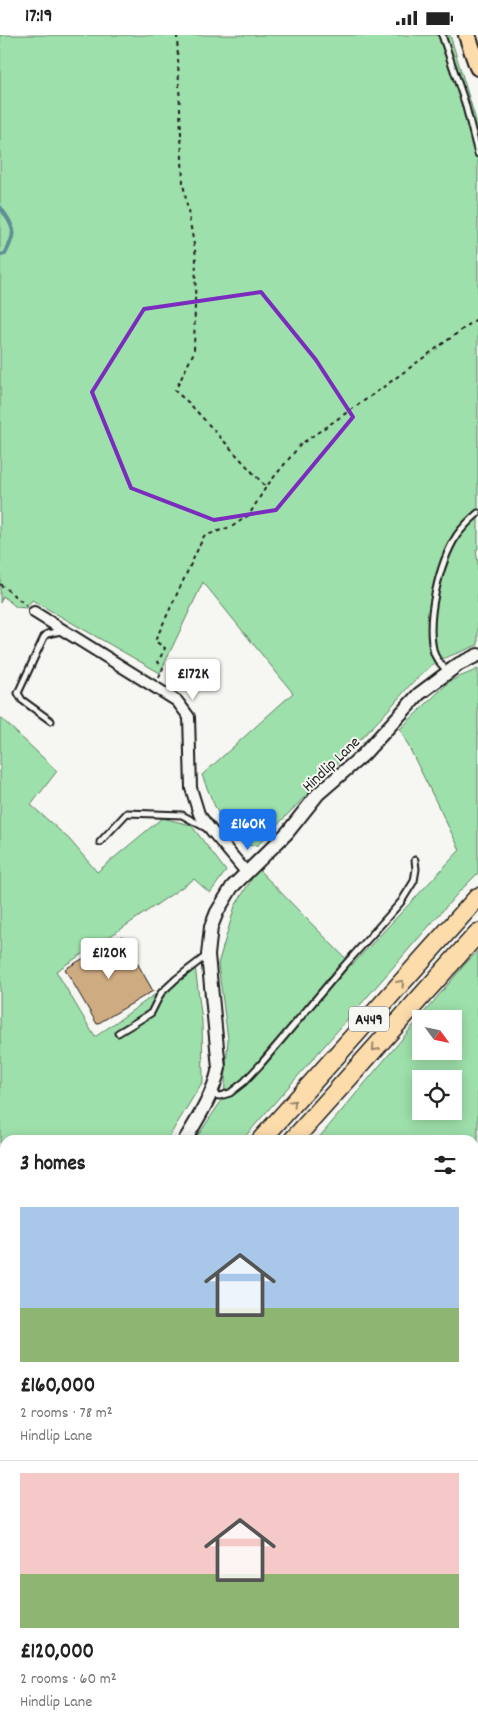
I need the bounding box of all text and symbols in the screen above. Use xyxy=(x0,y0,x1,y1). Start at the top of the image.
text: 17:19 xyxy=(25,4,52,31)
pin: £172K xyxy=(158,659,228,701)
text: £172K xyxy=(177,663,209,686)
street label: Hindlip Lane xyxy=(297,732,366,798)
pin: £160K xyxy=(213,809,283,851)
text: £160K xyxy=(230,813,266,836)
pin: £120K xyxy=(74,937,144,980)
text: £120K xyxy=(92,942,126,965)
one-way arrow xyxy=(396,979,405,988)
road number: A449 xyxy=(349,1007,389,1031)
north arrow xyxy=(412,1010,462,1060)
map controls xyxy=(412,1010,462,1120)
one-way arrow xyxy=(372,1042,381,1051)
button: locate xyxy=(412,1070,462,1120)
one-way arrow xyxy=(287,1100,296,1109)
text: 3 homes xyxy=(20,1150,86,1180)
icon: filters xyxy=(431,1151,459,1179)
icon: home xyxy=(195,1240,285,1330)
text: £160,000 xyxy=(20,1372,95,1402)
text: 2 rooms · 78 m² xyxy=(20,1402,113,1425)
text: Hindlip Lane xyxy=(20,1425,92,1448)
icon: home xyxy=(195,1505,285,1595)
text: £120,000 xyxy=(20,1638,94,1668)
text: 2 rooms · 60 m² xyxy=(20,1668,117,1691)
text: Hindlip Lane xyxy=(20,1691,92,1714)

